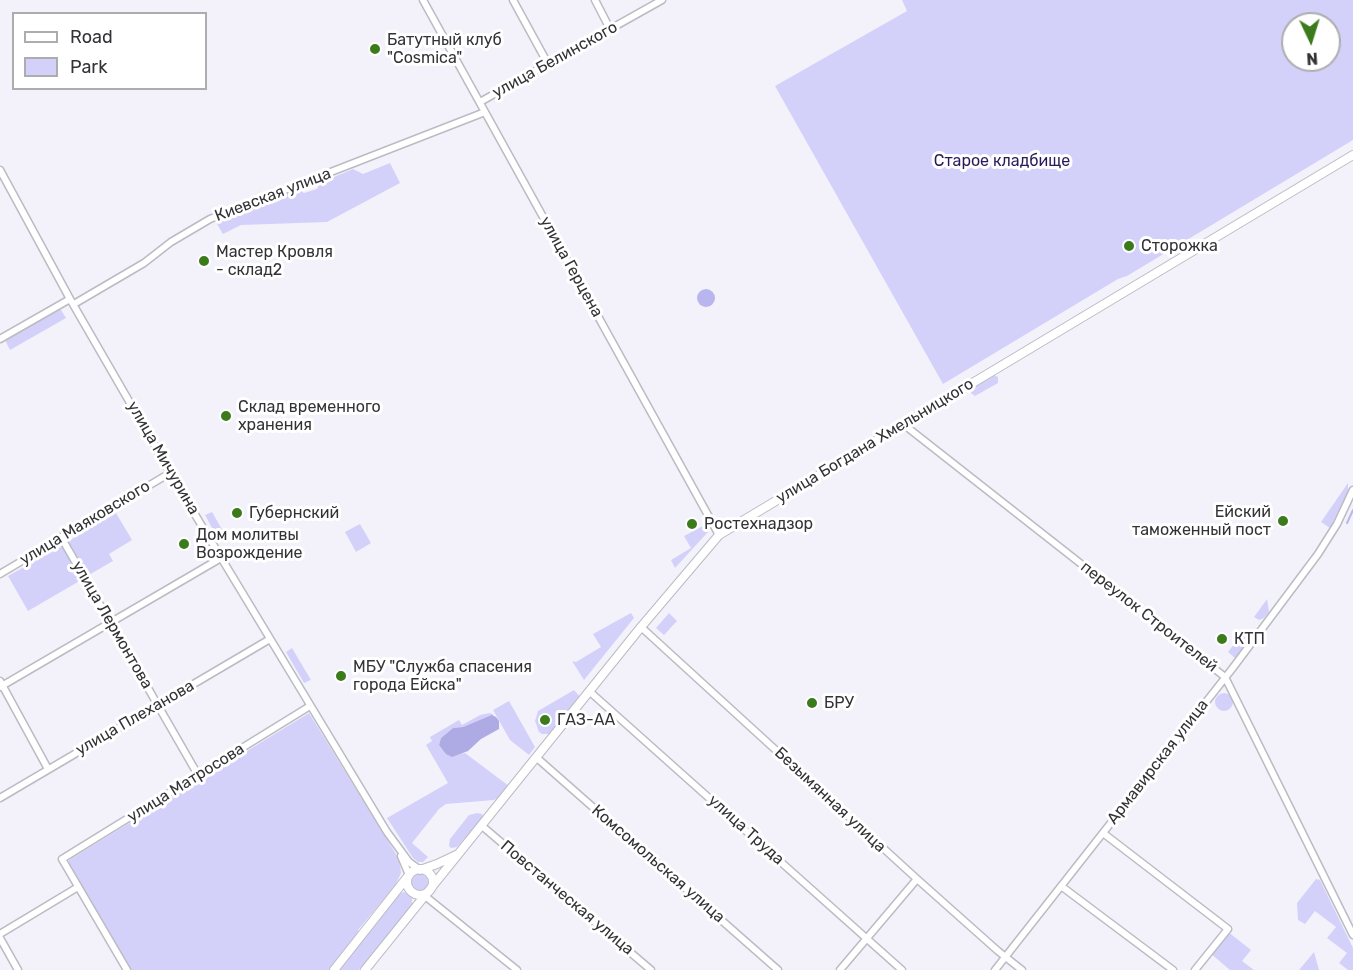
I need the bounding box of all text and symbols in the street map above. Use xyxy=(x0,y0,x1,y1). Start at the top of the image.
legend xyxy=(12,12,207,90)
north arrow xyxy=(1281,12,1341,72)
street label: улица Белинского xyxy=(489,18,621,102)
text: Road xyxy=(70,26,113,48)
place label: Батутный клуб "Cosmica" xyxy=(387,30,502,68)
marker: Батутный клуб "Cosmica" xyxy=(368,42,382,56)
text: N xyxy=(1306,49,1319,68)
text: Park xyxy=(70,56,107,78)
park label: Старое кладбище xyxy=(934,151,1070,171)
street label: Киевская улица xyxy=(212,164,334,226)
street label: улица Герцена xyxy=(535,213,607,321)
place label: Сторожка xyxy=(1141,236,1218,256)
marker: Сторожка xyxy=(1122,239,1136,253)
place label: Мастер Кровля - склад2 xyxy=(216,242,333,280)
marker: Мастер Кровля - склад2 xyxy=(197,254,211,268)
street label: улица Богдана Хмельницкого xyxy=(773,374,977,508)
place label: Склад временного хранения xyxy=(238,397,381,435)
street label: улица Мичурина xyxy=(123,398,203,518)
marker: Склад временного хранения xyxy=(219,409,233,423)
street label: улица Маяковского xyxy=(16,476,154,570)
place label: Ейский таможенный пост xyxy=(1132,502,1271,540)
place label: Губернский xyxy=(249,503,339,523)
marker: Губернский xyxy=(230,506,244,520)
place label: Ростехнадзор xyxy=(704,514,813,534)
marker: Ейский таможенный пост xyxy=(1276,514,1290,528)
marker: Ростехнадзор xyxy=(685,517,699,531)
place label: Дом молитвы Возрождение xyxy=(196,525,303,563)
marker: Дом молитвы Возрождение xyxy=(177,537,191,551)
street label: улица Лермонтова xyxy=(68,558,156,692)
street label: переулок Строителей xyxy=(1077,558,1221,676)
place label: КТП xyxy=(1234,629,1265,649)
marker: КТП xyxy=(1215,632,1229,646)
place label: МБУ "Служба спасения города Ейска" xyxy=(353,657,532,695)
marker: МБУ "Служба спасения города Ейска" xyxy=(334,669,348,683)
street label: улица Плеханова xyxy=(72,676,198,760)
place label: БРУ xyxy=(824,693,854,713)
marker: БРУ xyxy=(805,696,819,710)
street label: Армавирская улица xyxy=(1103,696,1213,828)
place label: ГАЗ-АА xyxy=(557,710,615,730)
marker: ГАЗ-АА xyxy=(538,713,552,727)
street label: улица Матросова xyxy=(124,739,248,827)
street label: Безымянная улица xyxy=(770,743,890,857)
street label: улица Труда xyxy=(704,791,788,869)
street label: Комсомольская улица xyxy=(588,801,728,927)
street label: Повстанческая улица xyxy=(497,837,637,959)

